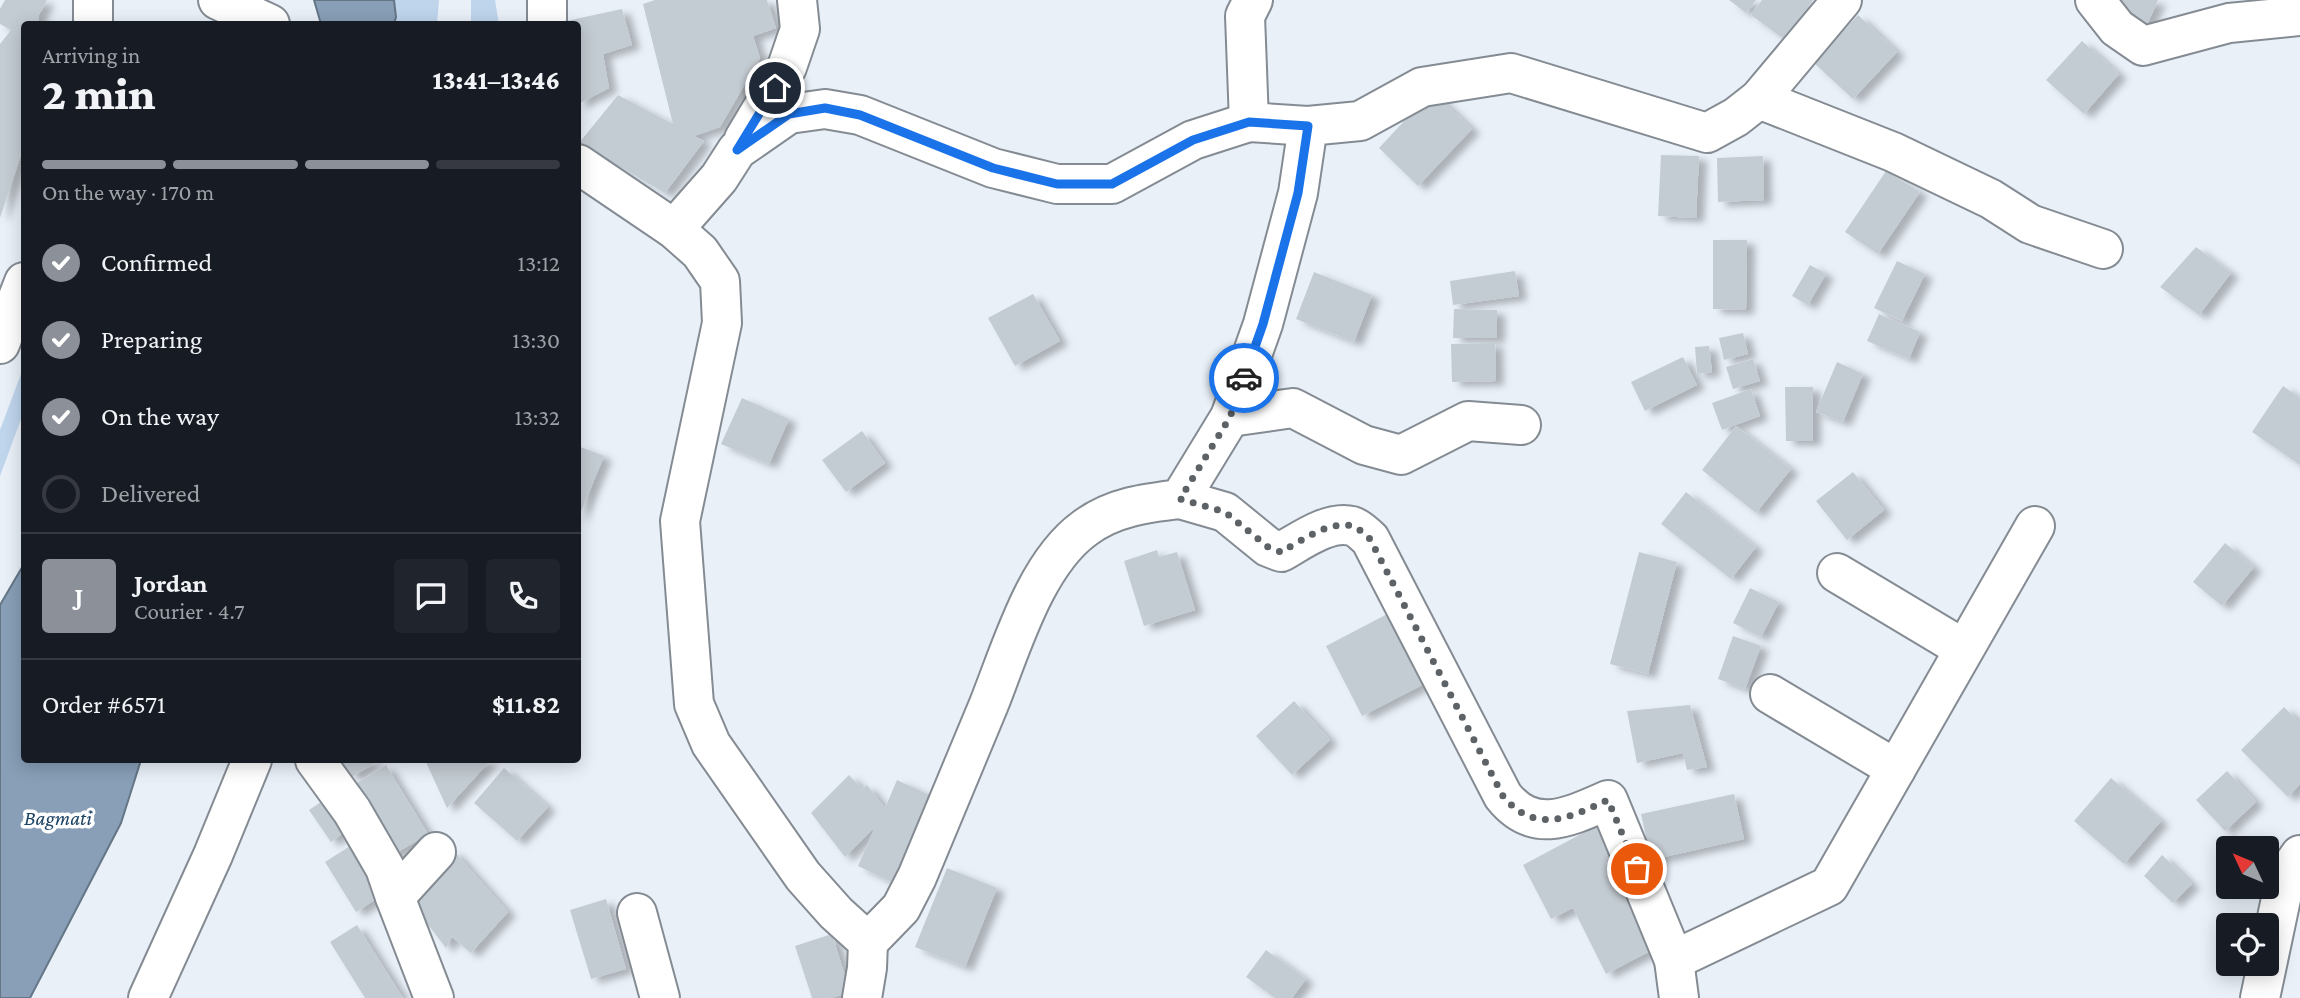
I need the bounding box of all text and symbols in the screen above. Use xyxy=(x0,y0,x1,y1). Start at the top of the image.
text: Arriving in xyxy=(42,42,140,68)
pin xyxy=(745,58,805,118)
text: 13:41–13:46 xyxy=(432,66,560,95)
text: 2 min xyxy=(42,68,156,119)
icon: home xyxy=(756,69,794,107)
text: On the way · 170 m xyxy=(42,179,214,205)
icon: check xyxy=(42,244,80,282)
text: Confirmed xyxy=(101,248,212,277)
text: 13:12 xyxy=(518,250,560,276)
icon: check xyxy=(42,321,80,359)
text: Preparing xyxy=(101,325,202,354)
text: 13:30 xyxy=(512,327,560,353)
courier xyxy=(1209,343,1279,413)
icon: car xyxy=(1225,359,1263,397)
icon: check xyxy=(42,398,80,436)
text: On the way xyxy=(101,402,219,431)
text: 13:32 xyxy=(514,404,560,430)
text: Delivered xyxy=(101,479,200,508)
button: chat xyxy=(394,559,468,633)
button: phone xyxy=(486,559,560,633)
text: Jordan xyxy=(134,569,208,598)
text: J xyxy=(75,582,83,611)
text: Courier · 4.7 xyxy=(134,598,245,624)
text: Order #6571 xyxy=(42,690,166,719)
text: $11.82 xyxy=(492,690,560,719)
water label: Bagmati xyxy=(24,806,92,830)
north arrow xyxy=(2216,836,2278,900)
map controls xyxy=(2216,836,2279,976)
pin xyxy=(1607,839,1667,899)
icon: bag xyxy=(1618,850,1656,888)
button: locate xyxy=(2216,913,2279,976)

